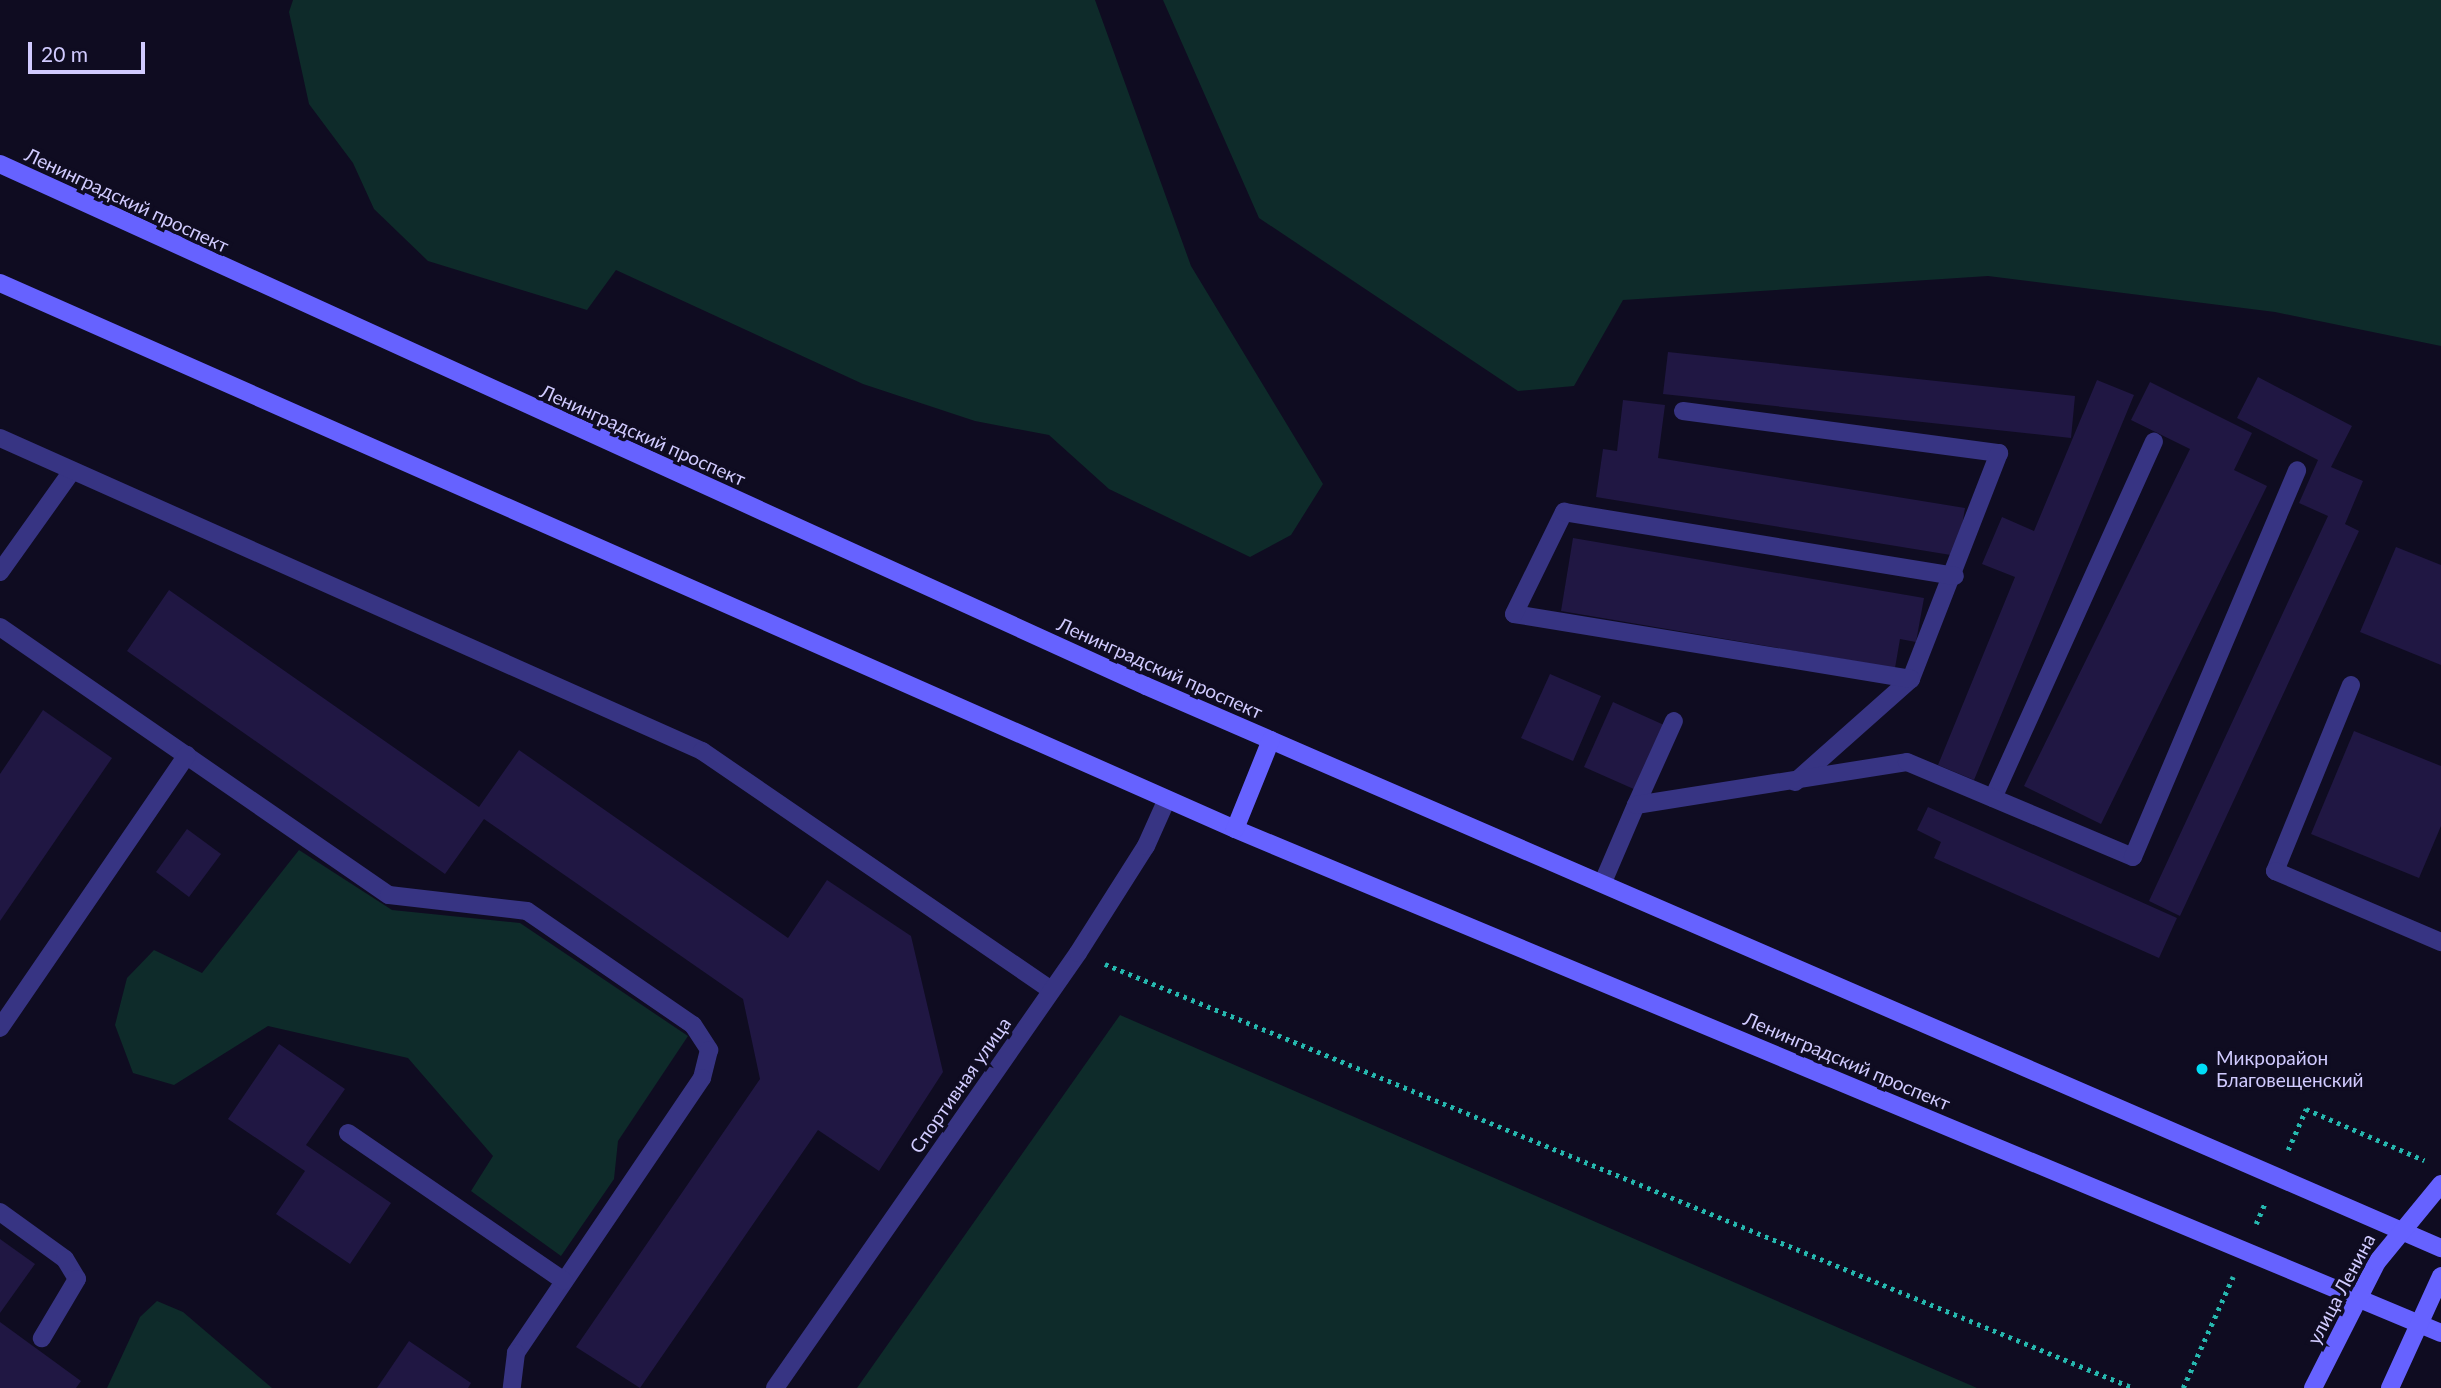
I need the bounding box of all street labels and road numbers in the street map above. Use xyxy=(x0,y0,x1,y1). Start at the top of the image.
street label: Ленинградский проспект xyxy=(21,143,233,257)
street label: Ленинградский проспект xyxy=(537,379,749,491)
street label: Ленинградский проспект xyxy=(1054,612,1266,724)
street label: Ленинградский проспект xyxy=(1740,1007,1954,1115)
street label: Спортивная улица xyxy=(905,1013,1015,1157)
street label: улица Ленина xyxy=(2302,1230,2380,1348)

